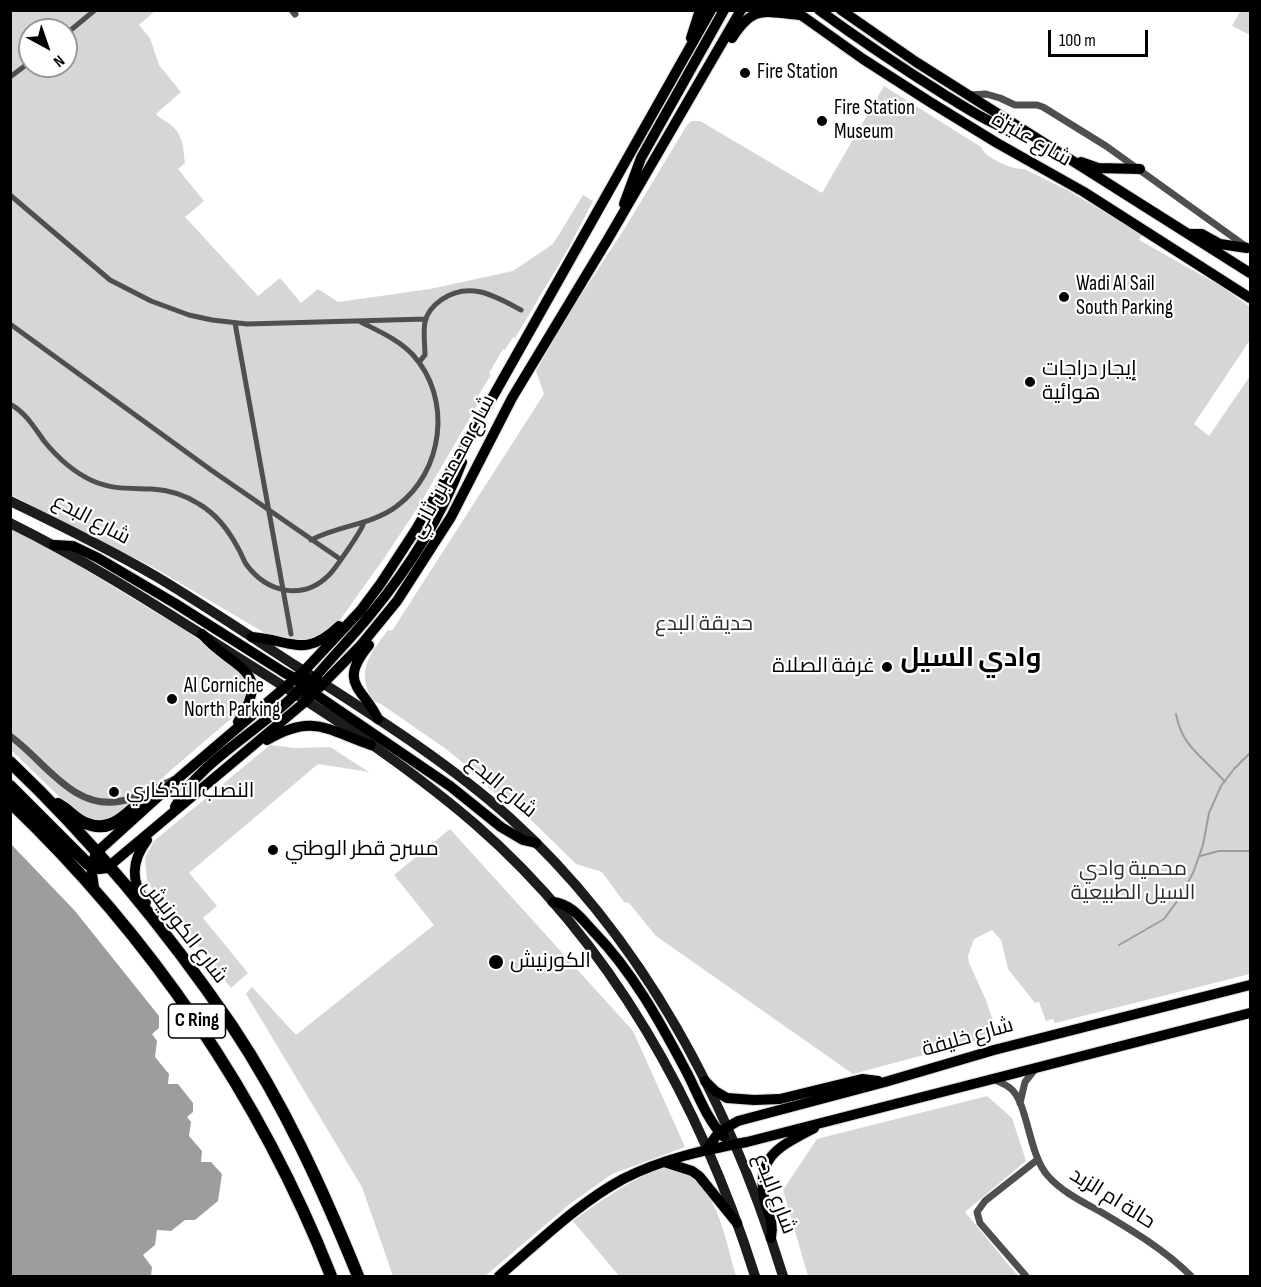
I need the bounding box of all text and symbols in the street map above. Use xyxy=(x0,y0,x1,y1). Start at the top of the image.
north arrow xyxy=(18,18,78,78)
scale bar xyxy=(1051,18,1152,56)
text: 100 m xyxy=(1059,30,1096,51)
text: N xyxy=(49,51,68,71)
place label: Fire Station xyxy=(757,60,838,86)
marker: Fire Station xyxy=(738,66,752,80)
place label: Fire Station Museum xyxy=(834,96,915,146)
street label: شارع عنيزة xyxy=(987,107,1075,173)
marker: Fire Station Museum xyxy=(815,114,829,128)
place label: Wadi Al Sail South Parking xyxy=(1076,272,1173,322)
marker: Wadi Al Sail South Parking xyxy=(1057,290,1071,304)
place label: إيجار دراجات هوائية xyxy=(1042,357,1137,407)
marker: إيجار دراجات هوائية xyxy=(1023,375,1037,389)
street label: شارع محمد بن ثاني xyxy=(405,391,501,543)
street label: شارع البدع xyxy=(48,489,134,551)
park label: حديقة البدع xyxy=(655,612,753,638)
district label: وادي السيل xyxy=(900,643,1042,675)
place label: غرفة الصلاة xyxy=(772,654,875,680)
marker: غرفة الصلاة xyxy=(880,660,894,674)
place label: Al Corniche North Parking xyxy=(184,674,280,724)
marker: Al Corniche North Parking xyxy=(165,692,179,706)
street label: شارع البدع xyxy=(461,750,541,824)
place label: النصب التذكاري xyxy=(126,779,254,805)
marker: النصب التذكاري xyxy=(107,785,121,799)
place label: مسرح قطر الوطني xyxy=(285,837,439,863)
marker: مسرح قطر الوطني xyxy=(266,843,280,857)
park label: محمية وادي السيل الطبيعية xyxy=(1071,857,1195,907)
street label: شارع الكورنيش xyxy=(136,875,232,989)
place label: الكورنيش xyxy=(510,949,591,975)
marker: الكورنيش xyxy=(487,953,505,971)
road number: C Ring xyxy=(168,1004,226,1038)
street label: شارع خليفة xyxy=(919,1013,1017,1063)
street label: شارع البدع xyxy=(747,1150,801,1238)
street label: حالة ام الزبد xyxy=(1065,1163,1159,1235)

